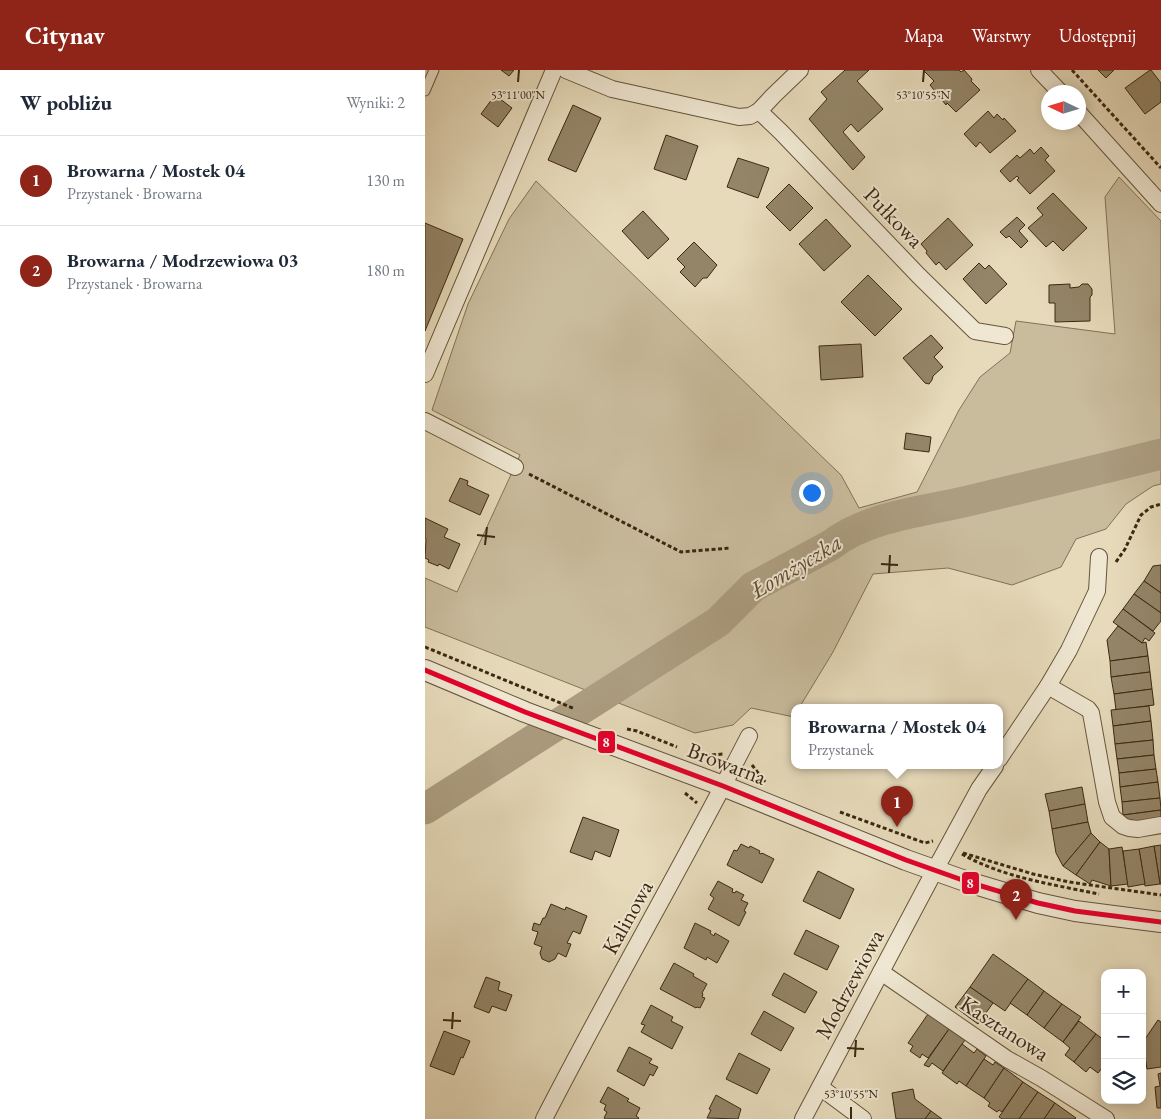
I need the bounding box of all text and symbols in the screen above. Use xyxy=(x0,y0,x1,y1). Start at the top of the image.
text: Citynav xyxy=(25,20,105,51)
text: Mapa xyxy=(904,24,943,47)
text: Warstwy xyxy=(971,24,1031,47)
text: Udostępnij xyxy=(1059,24,1136,47)
north arrow xyxy=(1041,85,1086,130)
text: 53°11'00"N xyxy=(491,87,545,103)
text: 53°10'55"N xyxy=(896,87,950,103)
text: W pobliżu xyxy=(20,89,112,116)
text: Wyniki: 2 xyxy=(346,92,405,113)
text: Browarna / Mostek 04 xyxy=(67,158,245,183)
text: 1 xyxy=(32,170,40,191)
text: 130 m xyxy=(366,170,405,191)
street label: Pułkowa xyxy=(857,181,930,254)
text: Przystanek · Browarna xyxy=(67,183,202,204)
text: Browarna / Modrzewiowa 03 xyxy=(67,248,299,273)
text: 2 xyxy=(32,260,40,281)
text: 180 m xyxy=(366,260,405,281)
text: Przystanek · Browarna xyxy=(67,273,202,294)
your location xyxy=(799,480,825,506)
water label: Łomżyczka xyxy=(743,526,847,606)
popup xyxy=(791,704,1003,769)
text: Browarna / Mostek 04 xyxy=(808,714,986,739)
line badge: 8 xyxy=(597,730,616,754)
text: 8 xyxy=(602,733,610,751)
street label: Browarna xyxy=(683,735,771,792)
text: Przystanek xyxy=(808,739,874,760)
pin: 1 xyxy=(881,786,913,827)
line badge: 8 xyxy=(961,871,980,895)
text: 8 xyxy=(966,874,974,892)
street label: Kalinowa xyxy=(595,875,660,959)
pin: 2 xyxy=(1000,879,1032,920)
street label: Modrzewiowa xyxy=(808,924,891,1044)
map controls xyxy=(1101,969,1146,1104)
button: + xyxy=(1101,969,1146,1014)
street label: Kasztanowa xyxy=(955,989,1055,1068)
button: − xyxy=(1101,1014,1146,1059)
button: layers xyxy=(1101,1059,1146,1104)
text: 53°10'55"N xyxy=(824,1086,878,1102)

